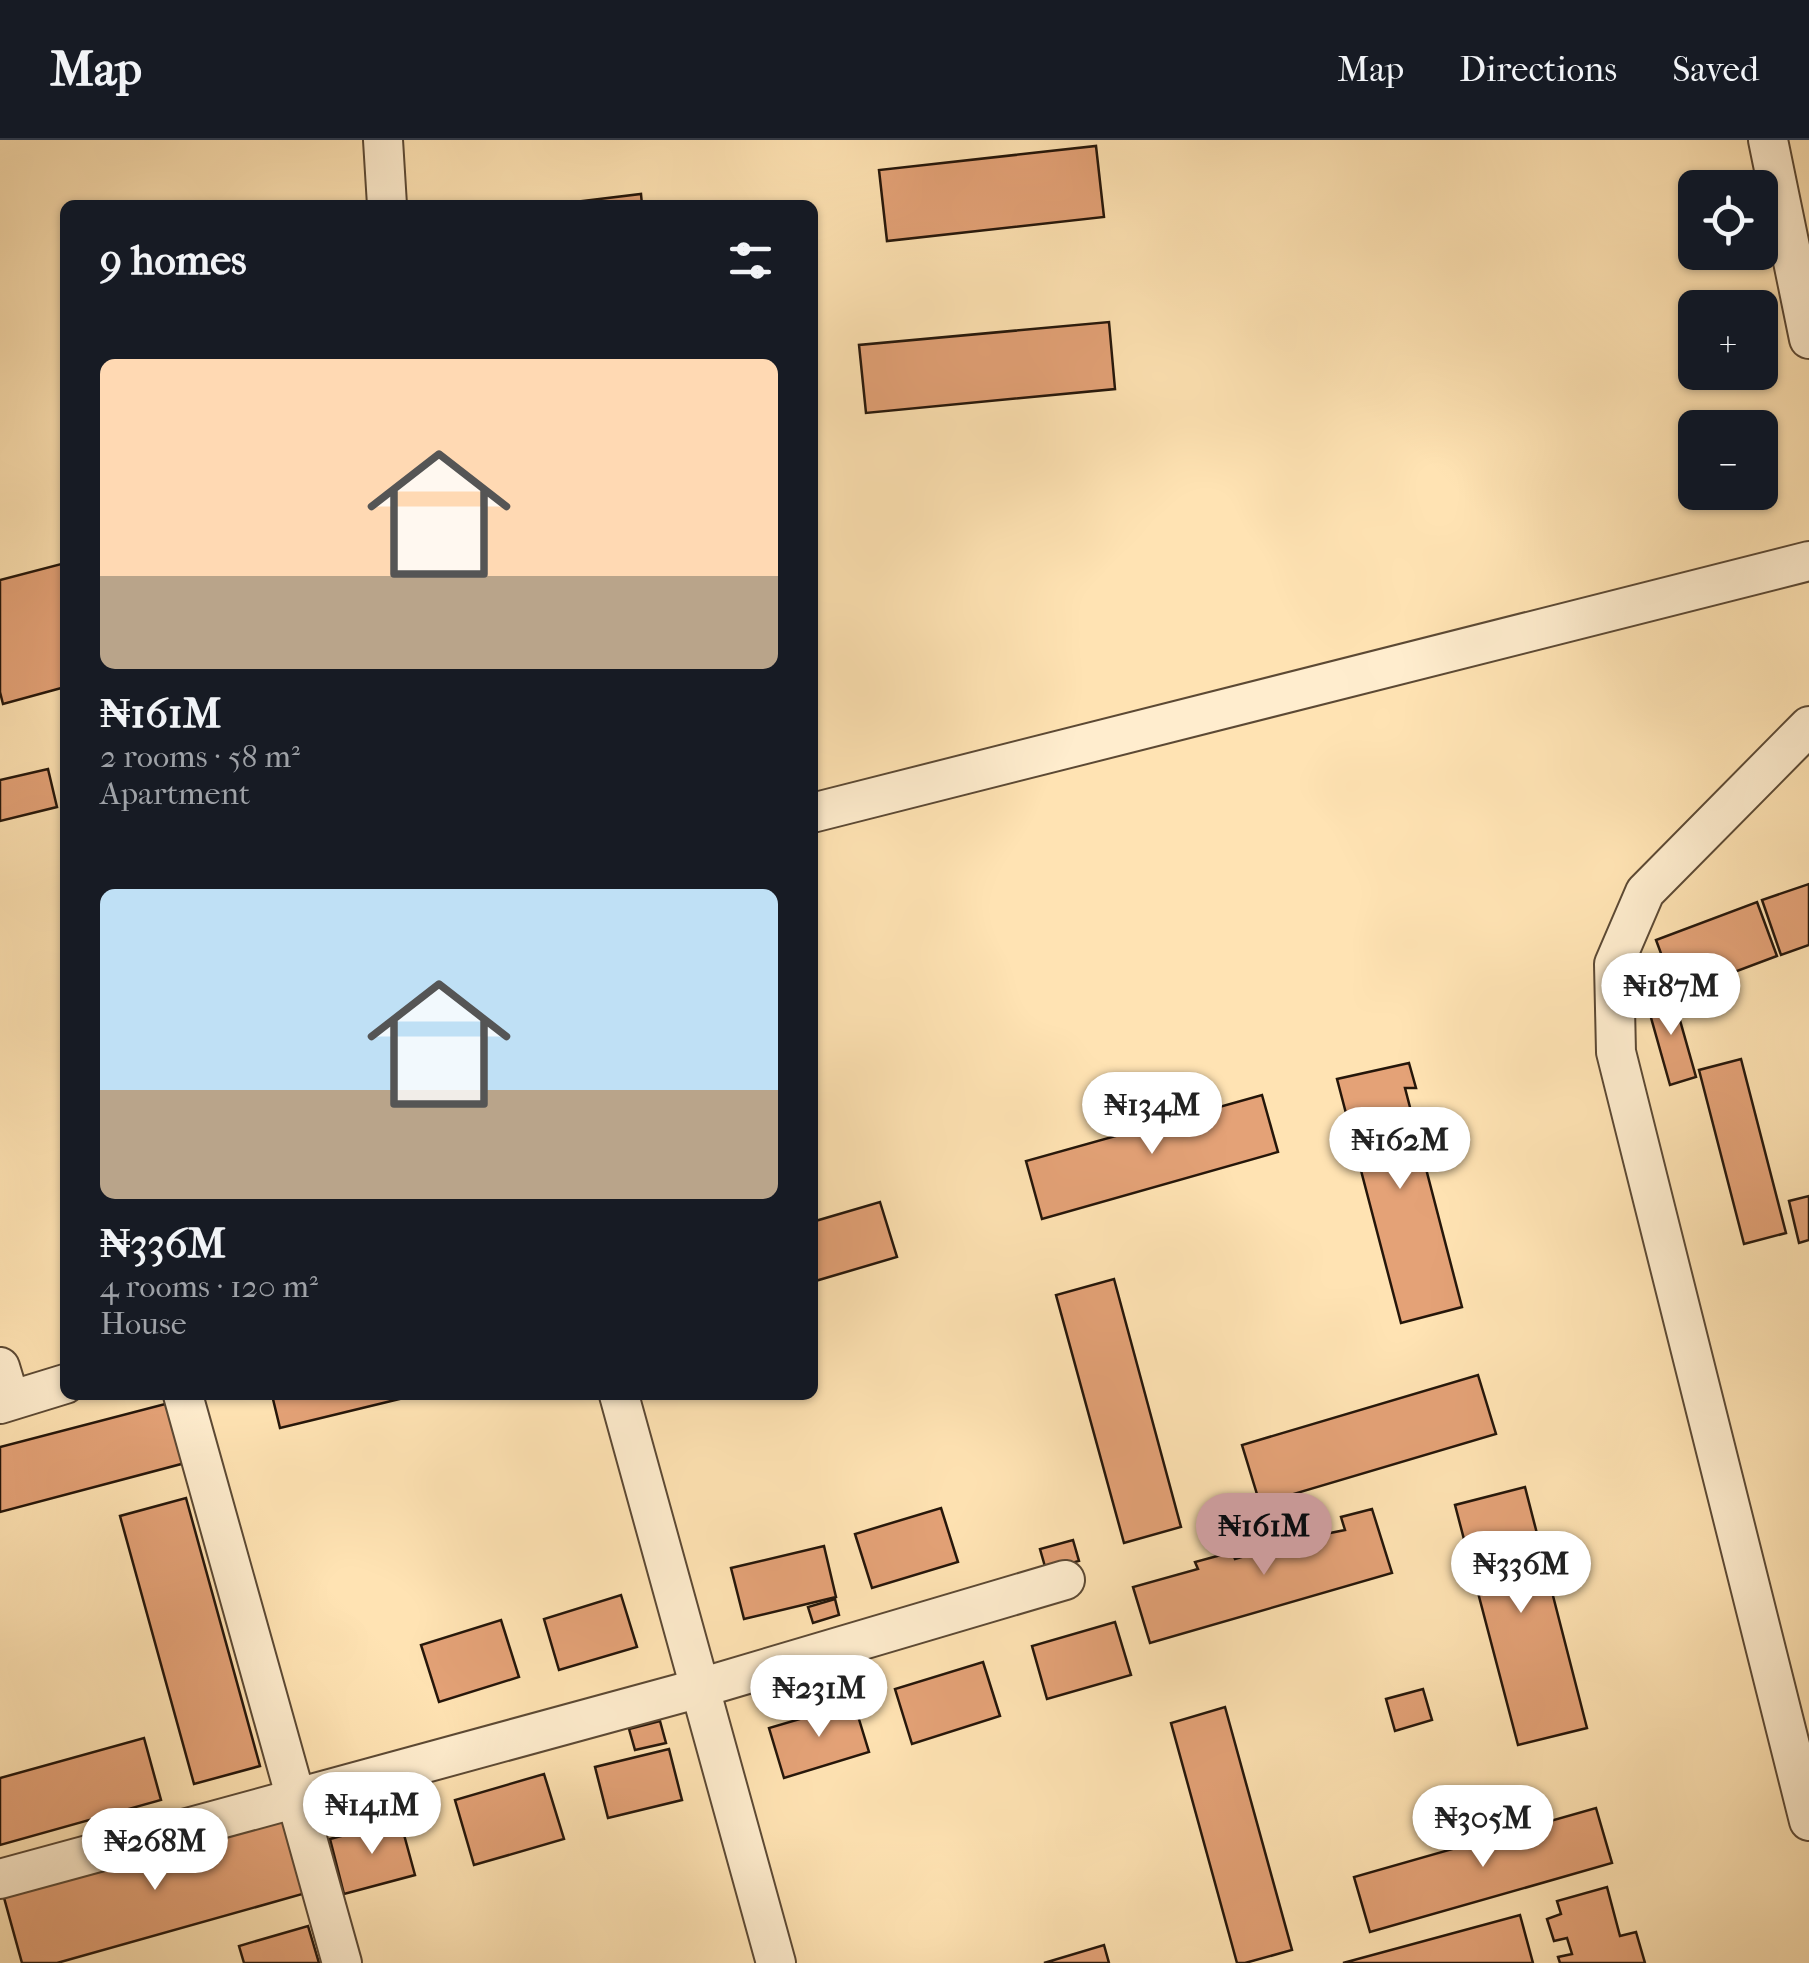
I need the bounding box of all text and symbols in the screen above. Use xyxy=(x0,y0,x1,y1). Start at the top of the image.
text: Map xyxy=(50,41,142,97)
text: Map xyxy=(1337,49,1404,90)
text: Directions xyxy=(1459,49,1617,90)
text: Saved xyxy=(1672,49,1759,90)
map controls xyxy=(1678,170,1778,510)
button: locate xyxy=(1678,170,1778,270)
icon: filters xyxy=(723,233,778,288)
text: 9 homes xyxy=(100,236,247,285)
button: + xyxy=(1678,290,1778,390)
button: − xyxy=(1678,410,1778,510)
icon: home xyxy=(349,424,529,604)
text: ₦161M xyxy=(100,689,221,738)
text: 2 rooms · 58 m² xyxy=(100,738,300,775)
text: Apartment xyxy=(100,775,250,812)
pin: ₦187M xyxy=(1601,953,1741,1038)
icon: home xyxy=(349,954,529,1134)
text: ₦187M xyxy=(1623,967,1719,1004)
pin: ₦134M xyxy=(1082,1072,1222,1157)
text: ₦134M xyxy=(1104,1086,1200,1123)
pin: ₦162M xyxy=(1330,1107,1470,1192)
text: ₦162M xyxy=(1351,1121,1449,1158)
text: ₦336M xyxy=(100,1219,226,1268)
text: 4 rooms · 120 m² xyxy=(100,1268,318,1305)
text: House xyxy=(100,1305,187,1342)
pin: ₦161M xyxy=(1194,1493,1334,1578)
text: ₦161M xyxy=(1218,1507,1310,1544)
pin: ₦336M xyxy=(1451,1531,1591,1616)
text: ₦336M xyxy=(1473,1545,1569,1582)
pin: ₦231M xyxy=(749,1655,889,1740)
text: ₦231M xyxy=(772,1669,866,1706)
pin: ₦141M xyxy=(302,1772,442,1857)
pin: ₦305M xyxy=(1413,1785,1553,1870)
text: ₦141M xyxy=(325,1786,419,1823)
text: ₦305M xyxy=(1435,1799,1532,1836)
pin: ₦268M xyxy=(85,1808,225,1893)
text: ₦268M xyxy=(104,1822,206,1859)

